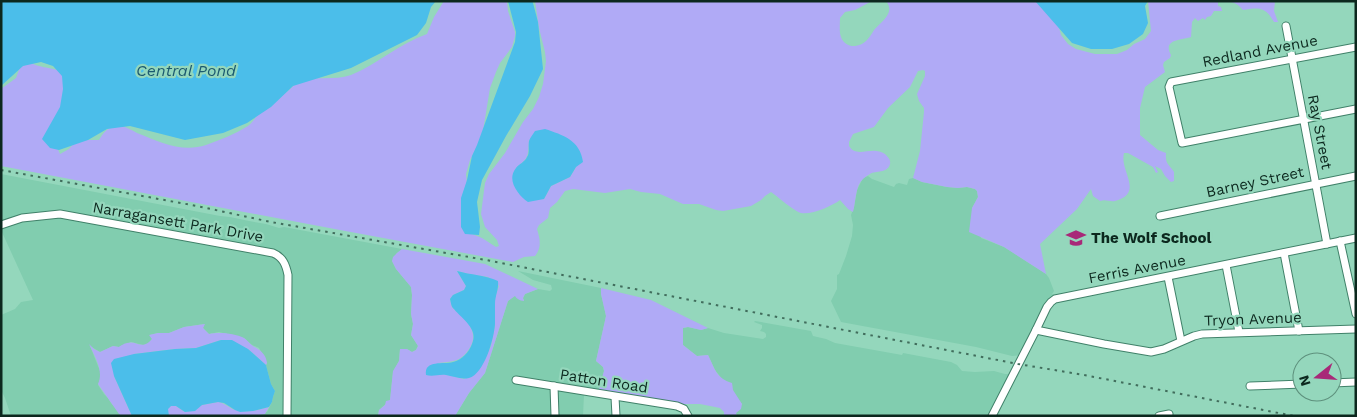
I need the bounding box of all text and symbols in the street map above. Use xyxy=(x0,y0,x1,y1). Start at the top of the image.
street label: Redland Avenue xyxy=(1201,31,1319,71)
water label: Central Pond xyxy=(136,61,237,80)
street label: Ray Street xyxy=(1304,93,1336,172)
street label: Barney Street xyxy=(1204,163,1306,201)
street label: Narragansett Park Drive xyxy=(91,198,265,246)
school or university icon: The Wolf School xyxy=(1065,227,1087,249)
place label: The Wolf School xyxy=(1091,229,1211,247)
street label: Ferris Avenue xyxy=(1087,251,1187,287)
street label: Tryon Avenue xyxy=(1204,308,1302,330)
north arrow xyxy=(1292,352,1342,402)
street label: Patton Road xyxy=(559,365,649,397)
text: N xyxy=(1295,374,1314,388)

